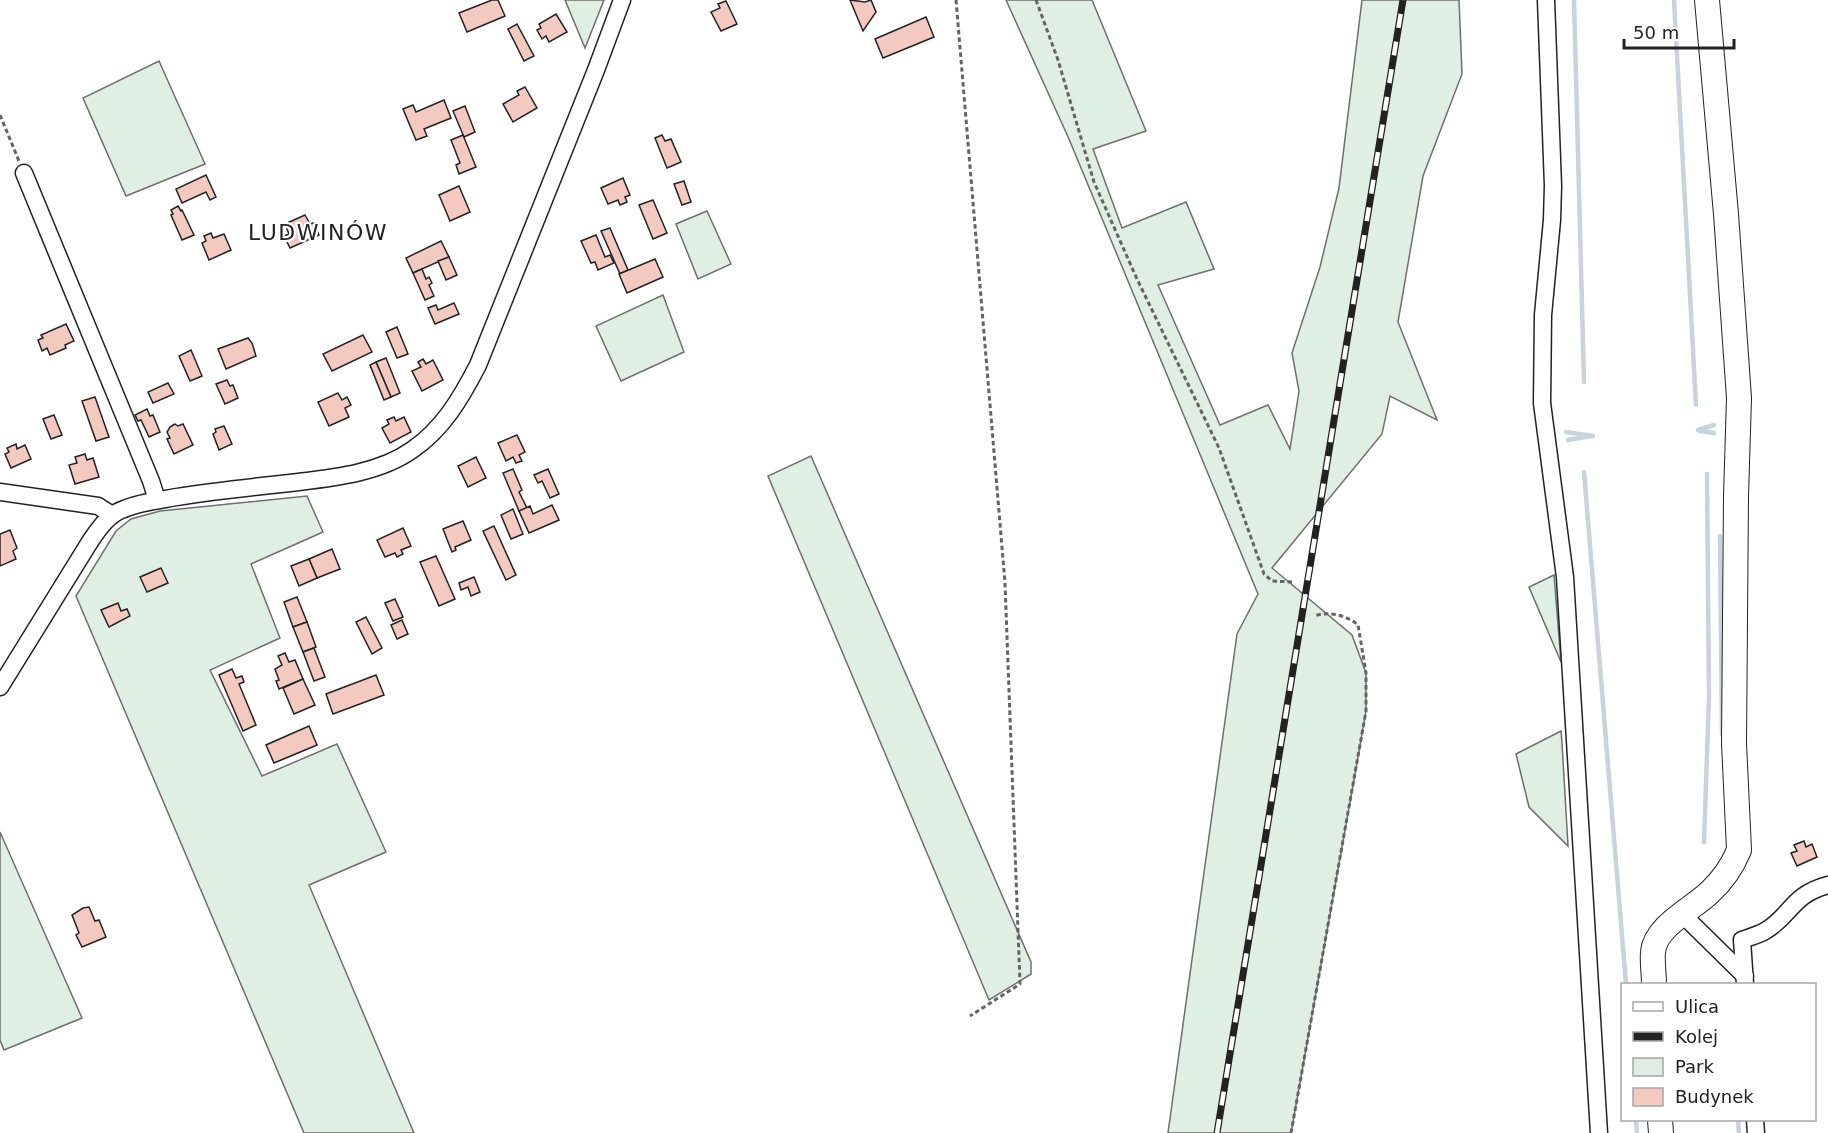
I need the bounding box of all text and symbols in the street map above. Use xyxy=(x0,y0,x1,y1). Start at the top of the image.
scale bar xyxy=(1624,12,1734,50)
text: 50 m xyxy=(1633,22,1679,43)
district label: LUDWINÓW xyxy=(248,220,388,245)
legend xyxy=(1621,983,1816,1121)
text: Ulica xyxy=(1675,996,1719,1017)
text: Kolej xyxy=(1675,1026,1718,1047)
text: Park xyxy=(1675,1056,1714,1077)
text: Budynek xyxy=(1675,1086,1754,1107)

